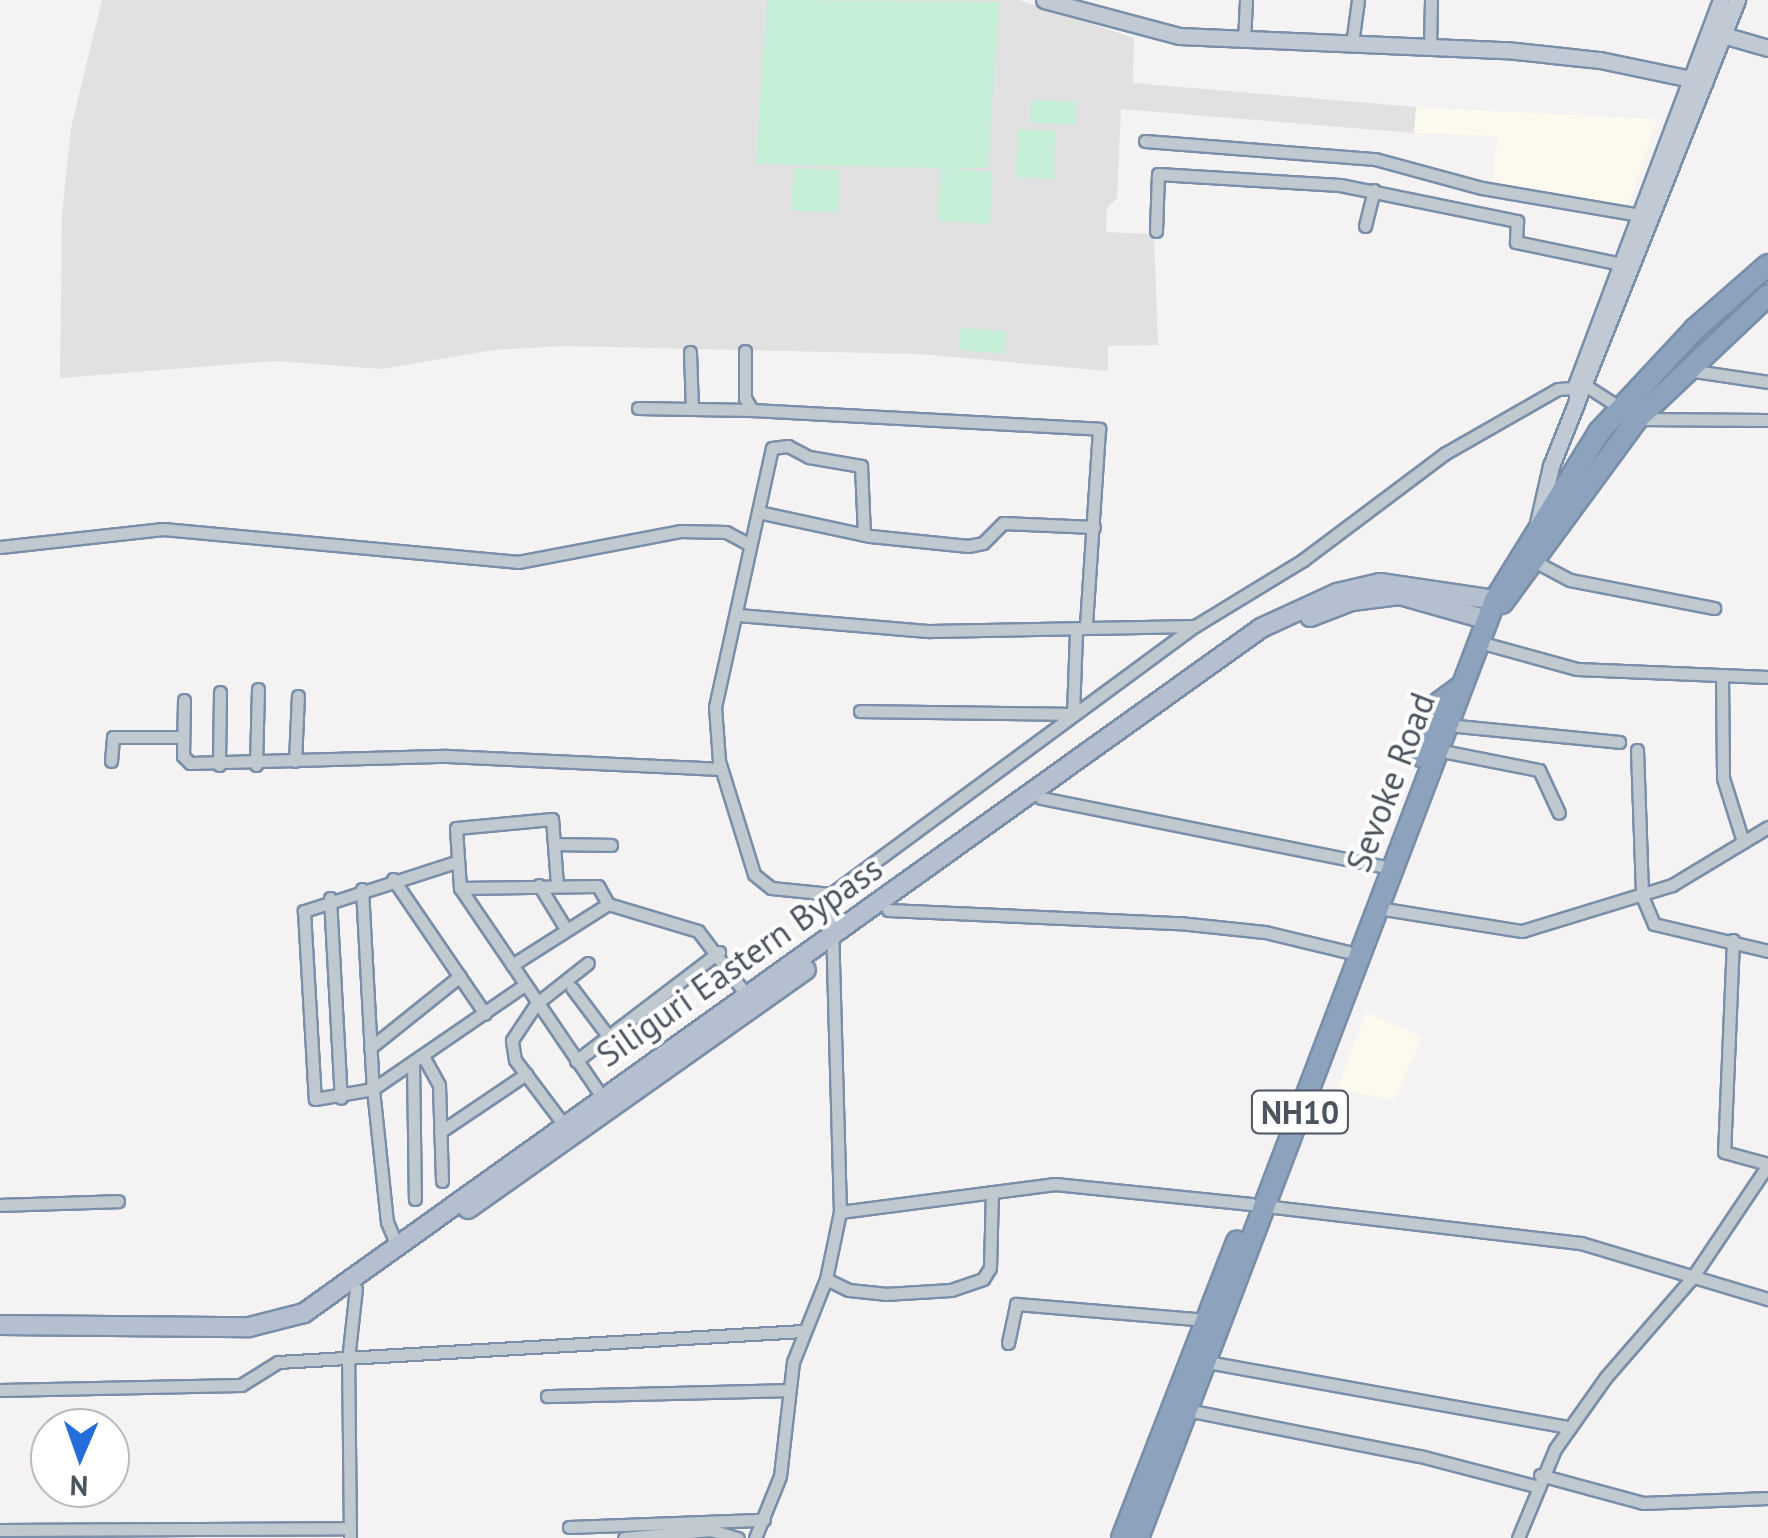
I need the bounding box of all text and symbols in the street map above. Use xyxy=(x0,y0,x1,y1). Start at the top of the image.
street label: Sevoke Road xyxy=(1337,687,1443,877)
street label: Siliguri Eastern Bypass xyxy=(588,847,890,1075)
road number: NH10 xyxy=(1250,1085,1350,1139)
north arrow xyxy=(30,1408,130,1508)
text: N xyxy=(69,1468,89,1505)

